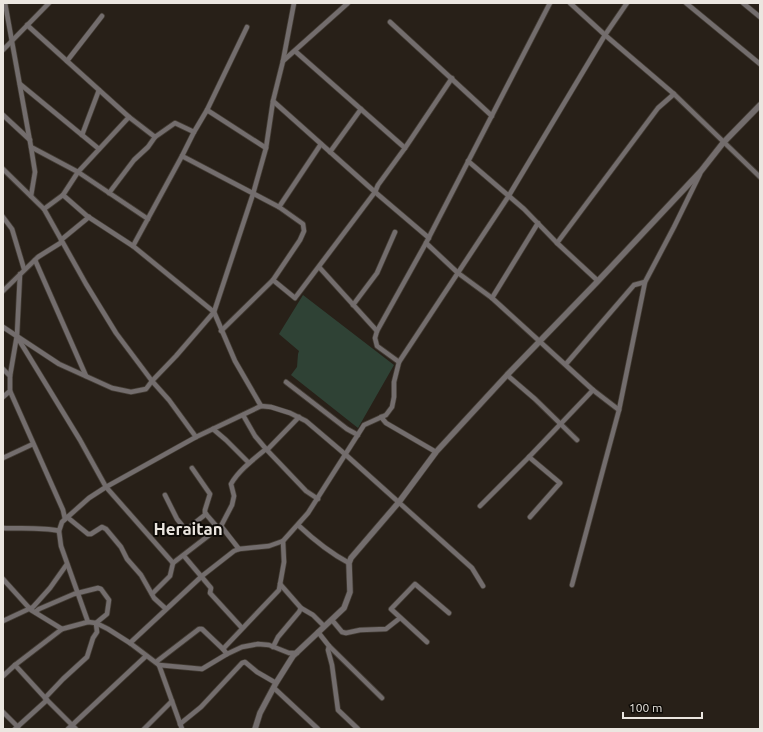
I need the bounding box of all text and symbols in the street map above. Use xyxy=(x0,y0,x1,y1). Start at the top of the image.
district label: Heraitan xyxy=(153,519,223,538)
scale bar xyxy=(623,694,702,720)
text: 100 m xyxy=(629,701,662,714)

